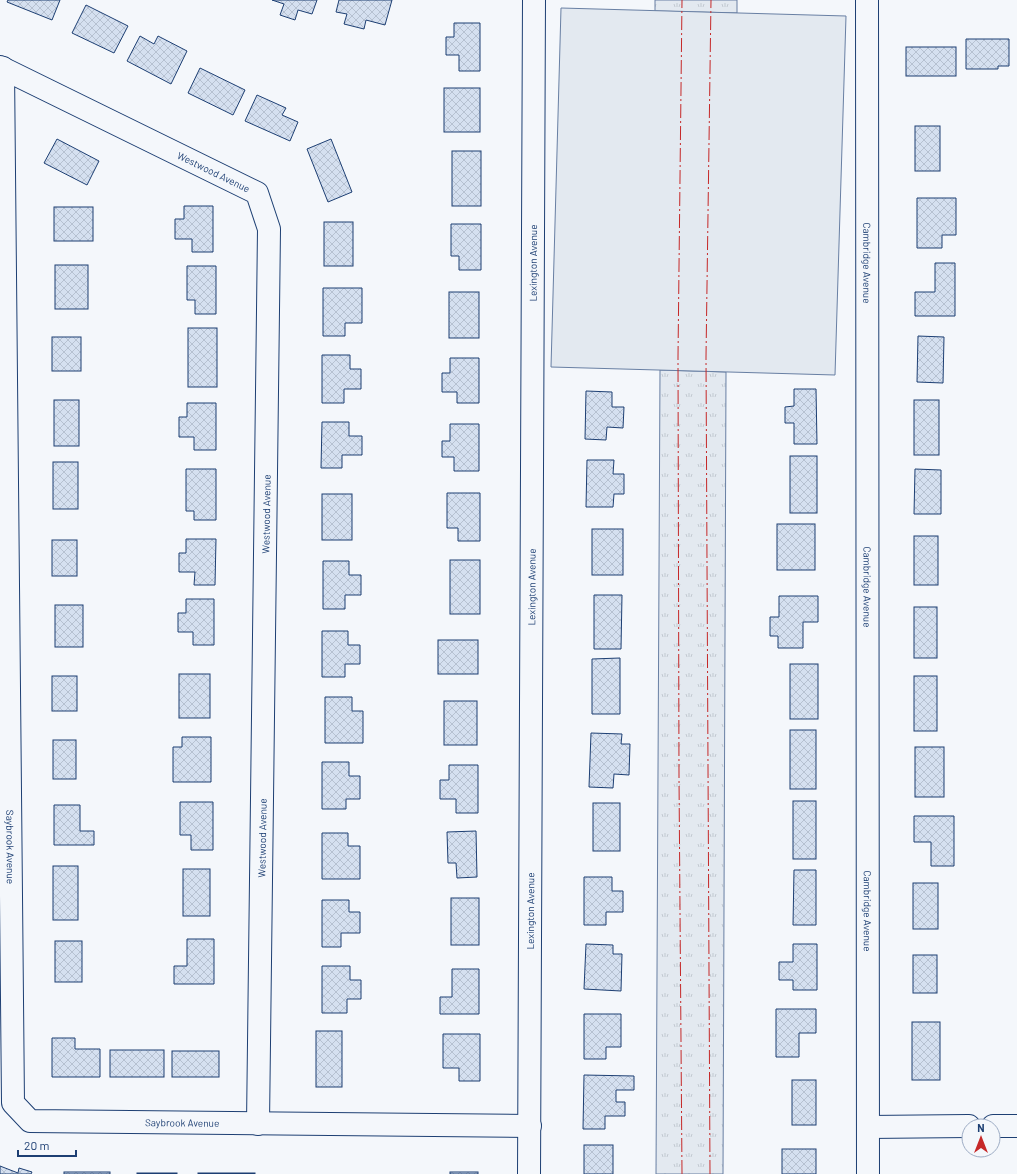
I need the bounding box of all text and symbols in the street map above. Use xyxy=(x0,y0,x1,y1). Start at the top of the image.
street label: Westwood Avenue xyxy=(175,149,252,195)
street label: Cambridge Avenue xyxy=(861,222,873,304)
street label: Lexington Avenue xyxy=(527,224,539,302)
street label: Westwood Avenue xyxy=(259,474,273,554)
street label: Cambridge Avenue xyxy=(861,546,874,628)
street label: Lexington Avenue xyxy=(525,548,538,626)
street label: Westwood Avenue xyxy=(255,798,269,878)
street label: Saybrook Avenue xyxy=(4,810,17,884)
street label: Cambridge Avenue xyxy=(862,870,874,952)
street label: Lexington Avenue xyxy=(524,872,536,950)
street label: Saybrook Avenue xyxy=(145,1116,219,1129)
north arrow xyxy=(961,1118,1001,1158)
text: N xyxy=(977,1121,985,1134)
scale bar xyxy=(18,1132,76,1158)
text: 20 m xyxy=(24,1138,50,1152)

